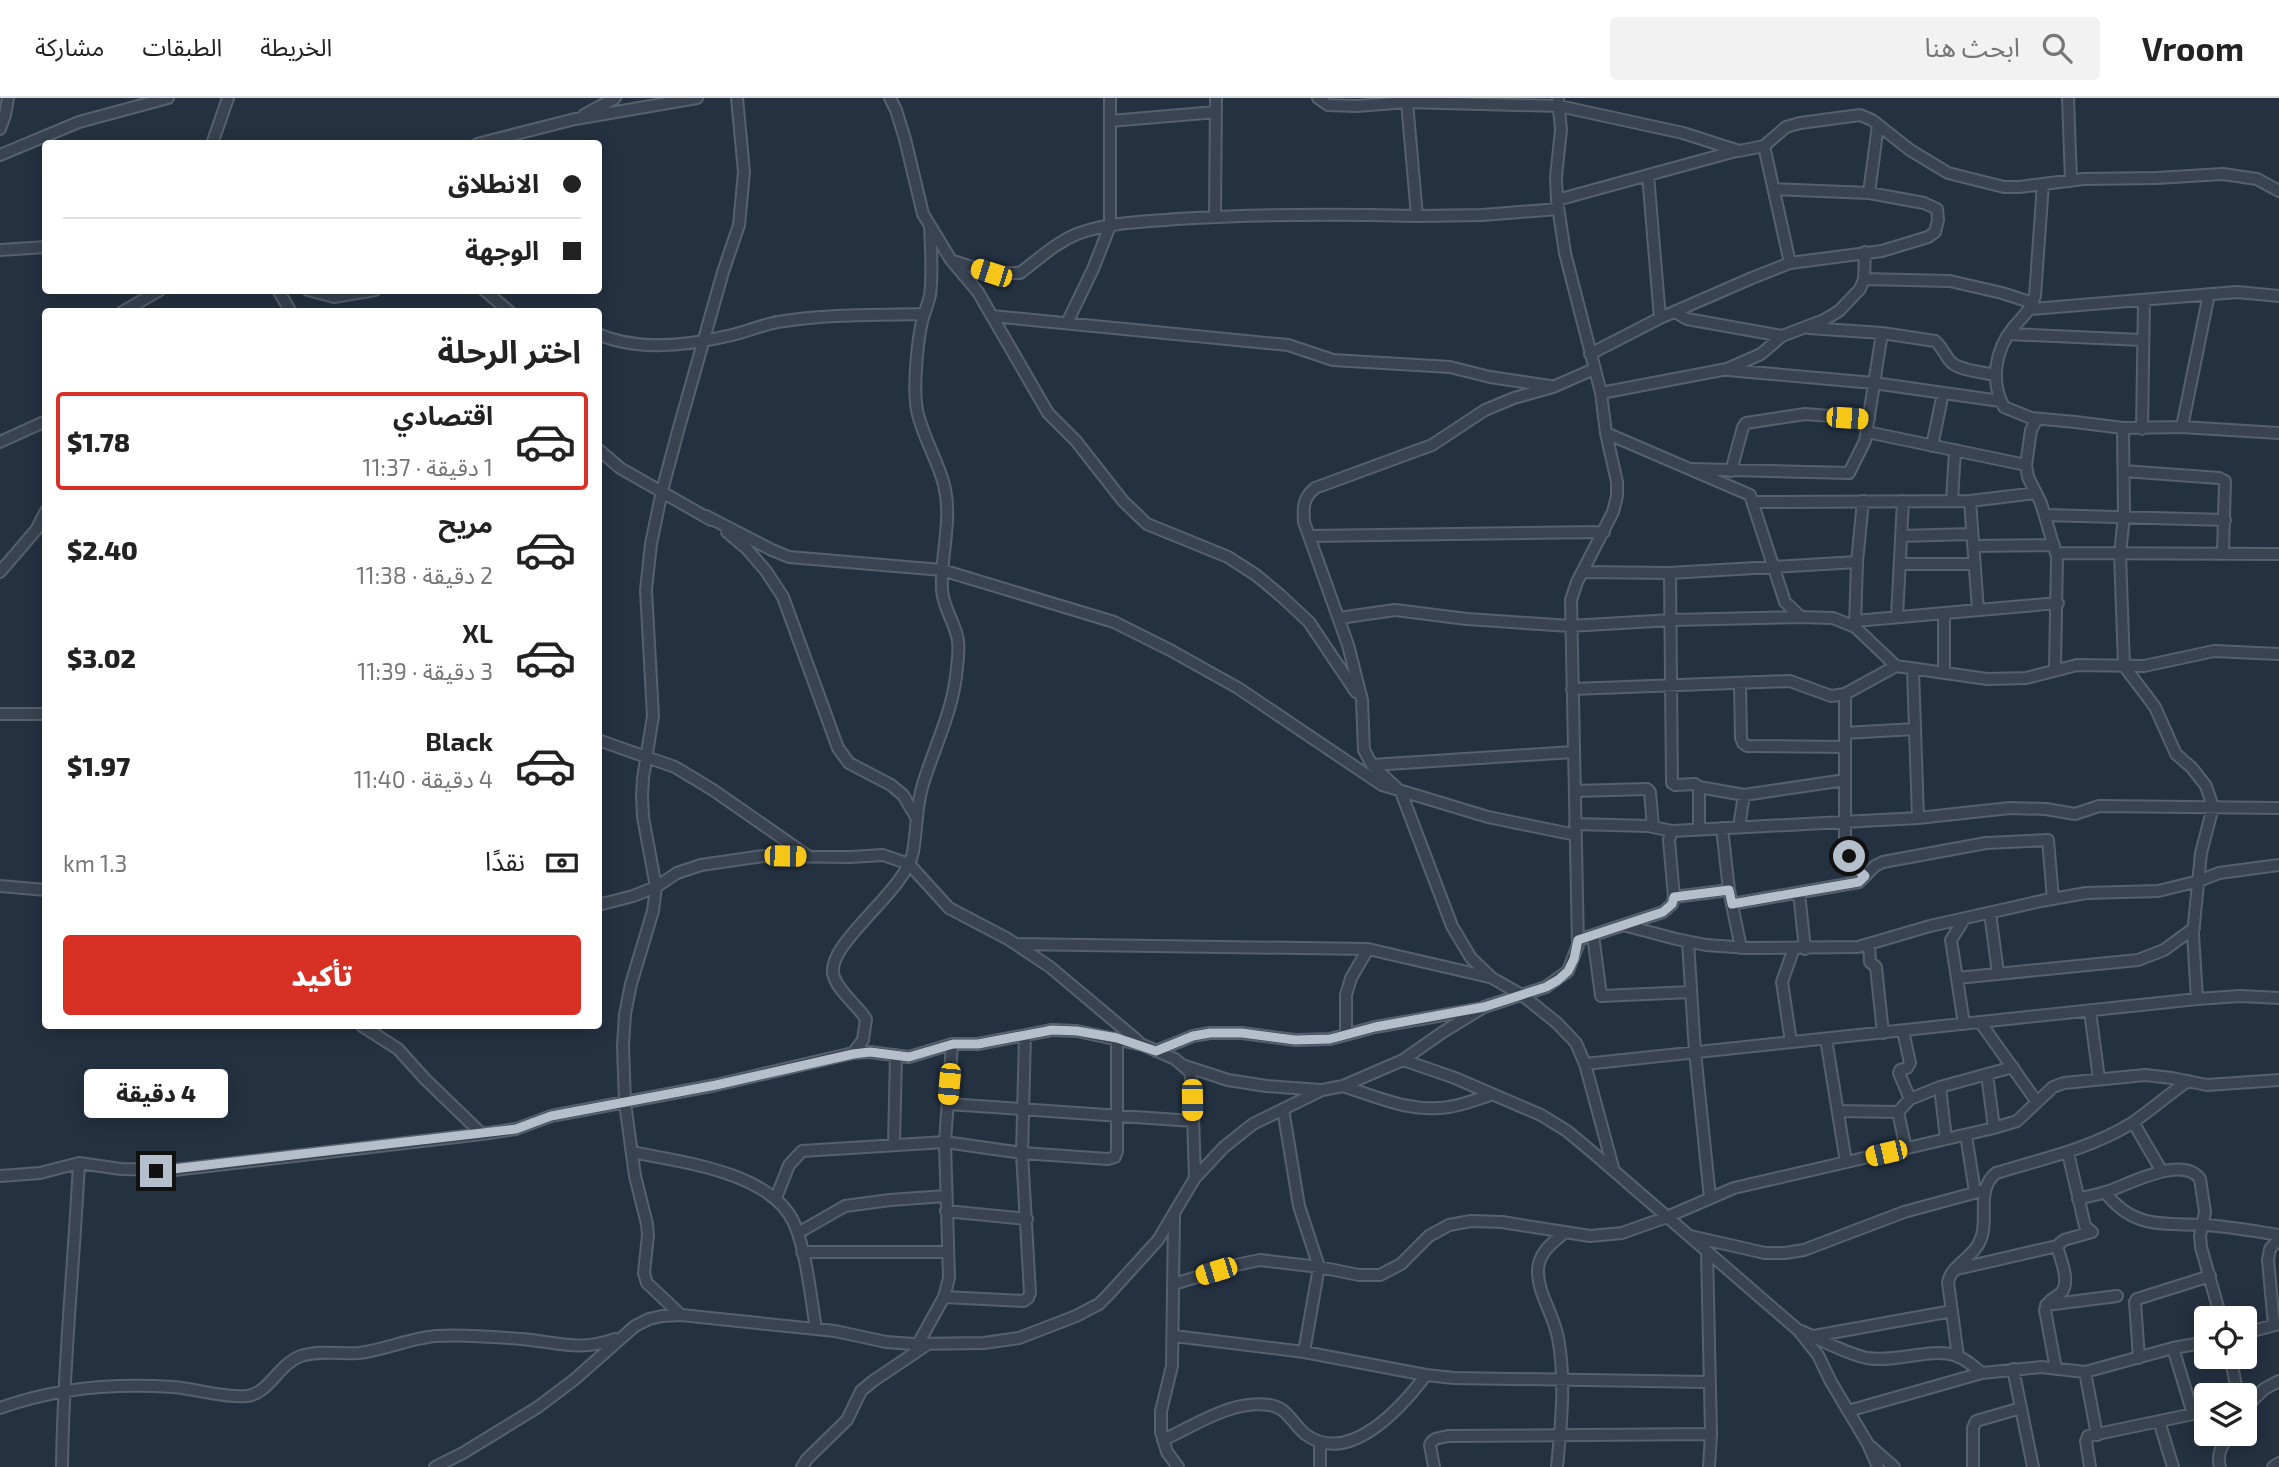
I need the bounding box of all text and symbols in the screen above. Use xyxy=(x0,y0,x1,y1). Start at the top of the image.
search box xyxy=(1610,17,2100,80)
text: Vroom xyxy=(2142,28,2244,68)
icon: search xyxy=(2038,29,2076,67)
text: ابحث هنا xyxy=(1924,31,2020,62)
text: مشاركة xyxy=(35,32,104,61)
text: الطبقات xyxy=(142,32,222,61)
text: الخريطة xyxy=(260,32,332,61)
text: الانطلاق xyxy=(448,167,539,198)
text: الوجهة xyxy=(465,234,539,265)
car xyxy=(968,257,1015,289)
text: اختر الرحلة xyxy=(437,331,581,369)
text: اقتصادي xyxy=(393,399,493,430)
car xyxy=(1826,406,1869,430)
icon: car xyxy=(514,410,577,473)
text: $1.78 xyxy=(67,426,130,457)
text: 1 دقيقة · 11:37 xyxy=(362,453,493,481)
text: مريح xyxy=(438,507,493,538)
icon: car xyxy=(514,518,577,581)
text: $2.40 xyxy=(67,534,138,565)
text: 2 دقيقة · 11:38 xyxy=(356,561,493,589)
text: XL xyxy=(462,617,493,648)
icon: car xyxy=(514,626,577,689)
text: $3.02 xyxy=(67,642,136,673)
text: 3 دقيقة · 11:39 xyxy=(357,657,493,685)
text: Black xyxy=(425,725,493,756)
icon: car xyxy=(514,734,577,797)
text: $1.97 xyxy=(67,750,130,781)
text: 4 دقيقة · 11:40 xyxy=(354,765,493,793)
route start xyxy=(1833,840,1865,872)
icon: cash xyxy=(543,844,581,882)
text: نقدًا xyxy=(485,845,525,876)
car xyxy=(764,845,807,867)
text: 1.3 km xyxy=(63,849,127,877)
button: تأكيد xyxy=(63,935,581,1015)
car xyxy=(937,1062,962,1106)
callout: 4 دقيقة xyxy=(84,1070,228,1118)
text: 4 دقيقة xyxy=(116,1079,196,1107)
car xyxy=(1182,1079,1203,1121)
car xyxy=(1864,1138,1909,1168)
route end xyxy=(140,1155,172,1187)
car xyxy=(1193,1255,1240,1287)
map controls xyxy=(2194,1306,2257,1446)
button: locate xyxy=(2194,1306,2257,1369)
button: layers xyxy=(2194,1383,2257,1446)

